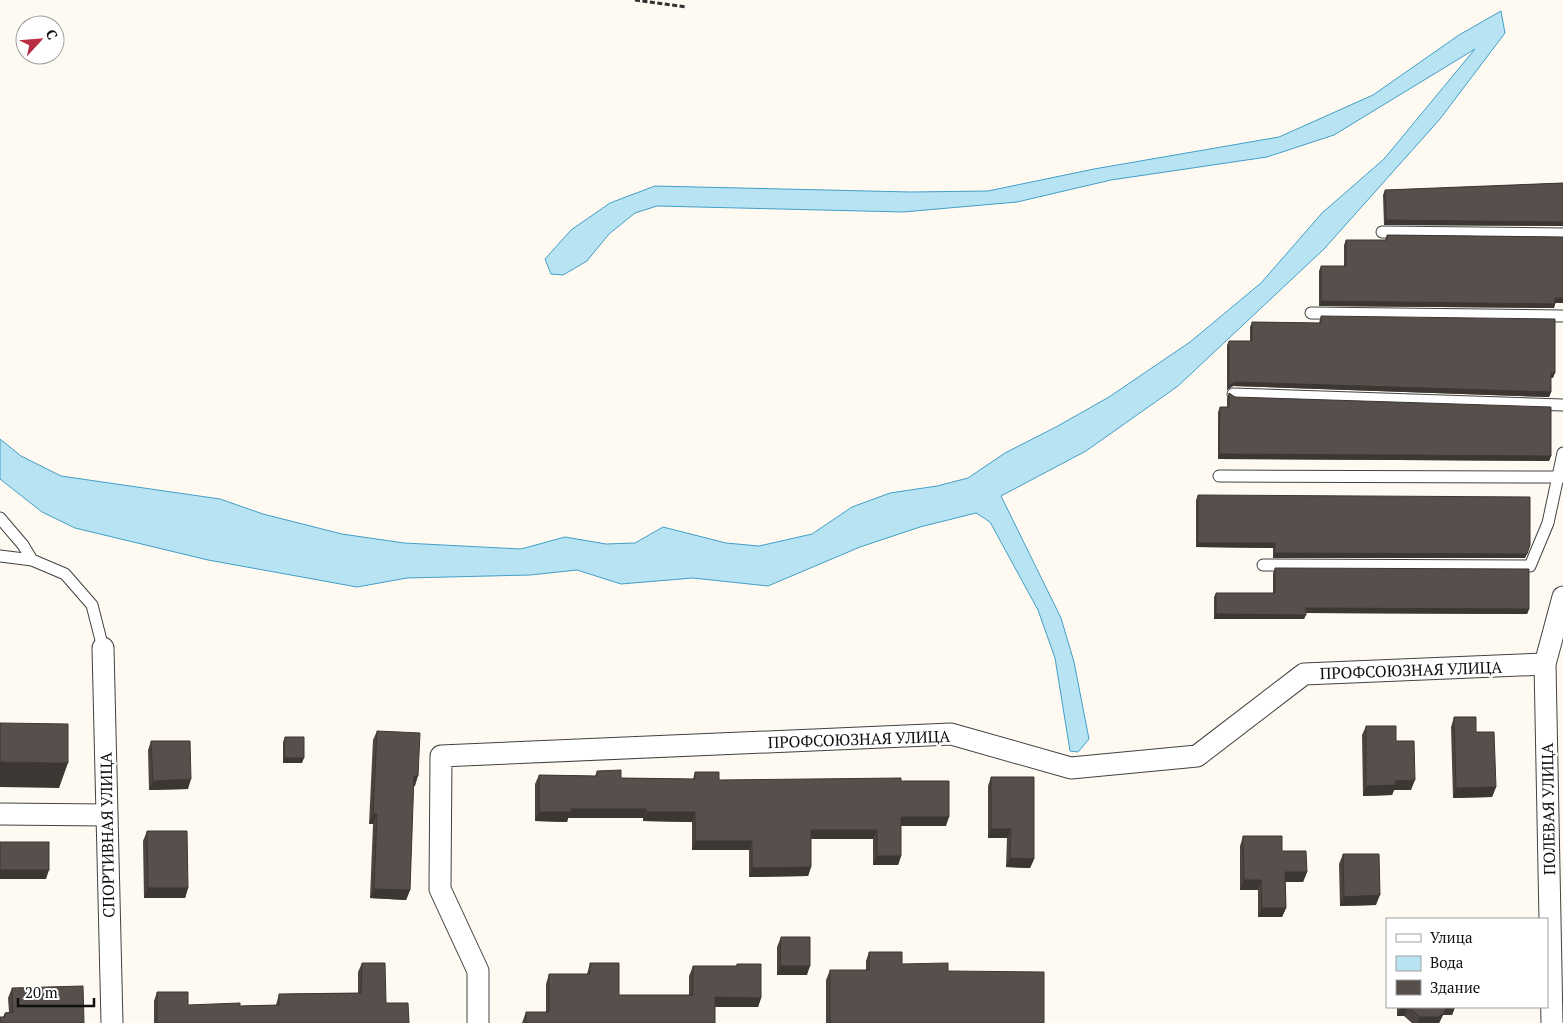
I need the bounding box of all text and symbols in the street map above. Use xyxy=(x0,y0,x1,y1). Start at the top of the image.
north arrow xyxy=(15,15,65,65)
text: С xyxy=(42,26,63,42)
street label: ПРОФСОЮЗНАЯ УЛИЦА xyxy=(1319,656,1503,684)
street label: ПРОФСОЮЗНАЯ УЛИЦА xyxy=(767,725,951,753)
street label: ПОЛЕВАЯ УЛИЦА xyxy=(1536,743,1560,875)
street label: СПОРТИВНАЯ УЛИЦА xyxy=(95,752,119,918)
legend xyxy=(1386,918,1548,1008)
text: Улица xyxy=(1430,927,1473,947)
text: Вода xyxy=(1430,952,1464,972)
scale bar xyxy=(18,976,94,1008)
text: Здание xyxy=(1430,977,1480,997)
text: 20 m xyxy=(25,982,58,1002)

